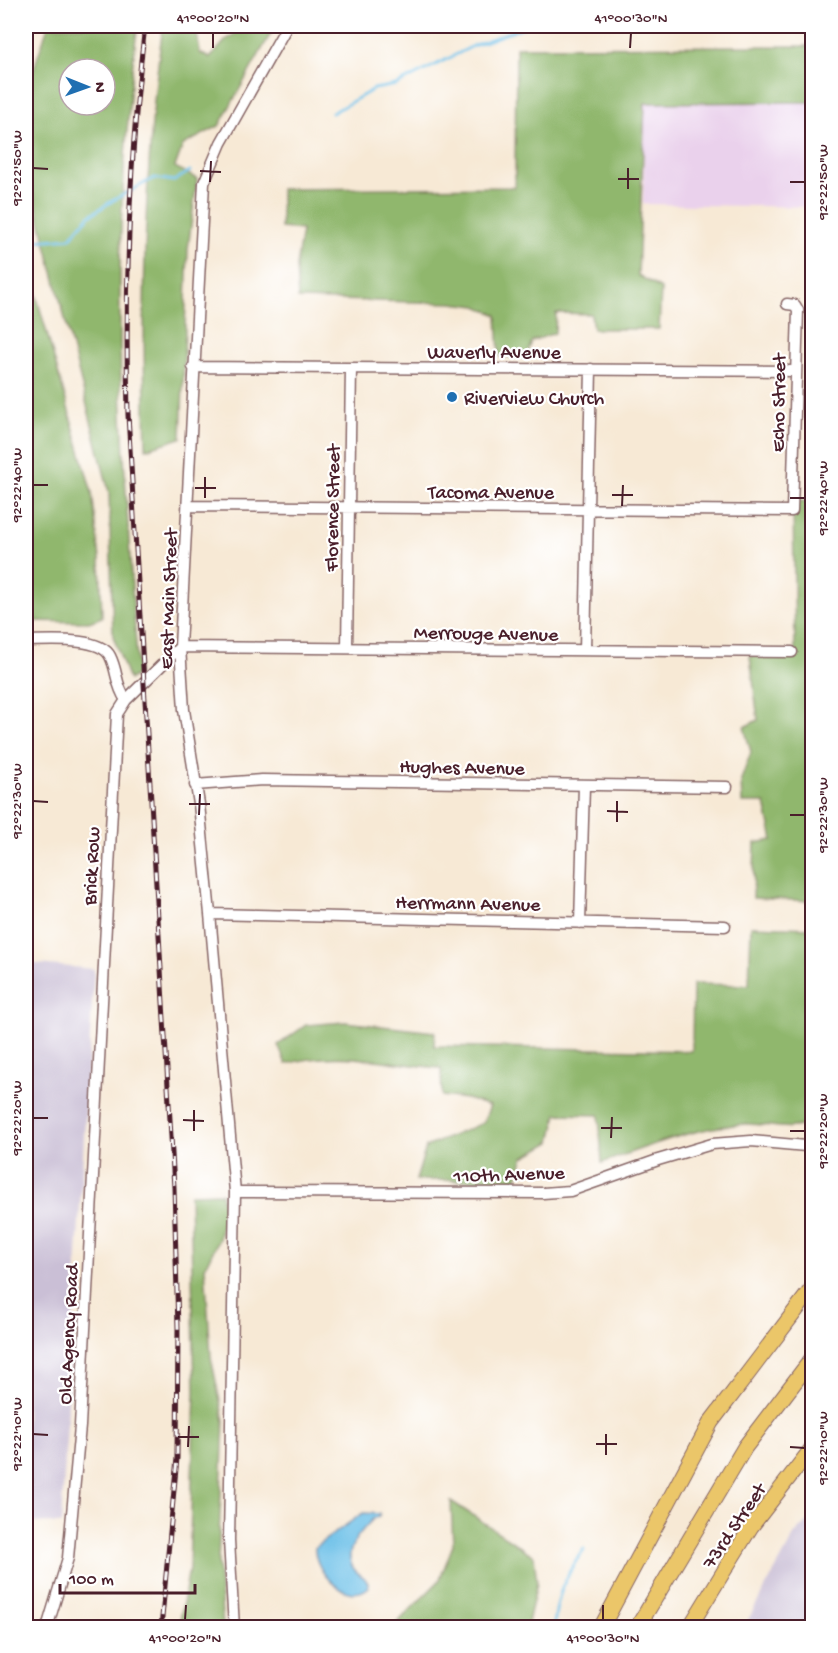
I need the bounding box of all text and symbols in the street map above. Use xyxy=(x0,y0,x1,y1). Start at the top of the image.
text: 41°00'20"N xyxy=(177,10,250,28)
text: 41°00'30"N xyxy=(594,10,668,28)
north arrow xyxy=(57,57,117,117)
text: N xyxy=(89,82,108,93)
text: 92°22'50"W xyxy=(9,130,27,207)
text: 92°22'50"W xyxy=(815,144,833,221)
street label: Waverly Avenue xyxy=(427,343,561,366)
street label: Echo Street xyxy=(768,352,793,452)
place label: Riverview Church xyxy=(464,389,605,412)
marker: Riverview Church xyxy=(445,390,459,404)
street label: Florence Street xyxy=(322,442,347,573)
text: 92°22'40"W xyxy=(9,447,27,523)
text: 92°22'40"W xyxy=(815,460,833,536)
street label: Tacoma Avenue xyxy=(427,483,555,506)
street label: East Main Street xyxy=(157,527,185,670)
street label: Merrouge Avenue xyxy=(413,623,559,648)
street label: Hughes Avenue xyxy=(399,757,526,782)
text: 92°22'30"W xyxy=(9,763,27,840)
text: 92°22'30"W xyxy=(815,777,833,854)
street label: Brick Row xyxy=(80,826,107,907)
street label: Herrmann Avenue xyxy=(395,893,541,918)
text: 92°22'20"W xyxy=(9,1080,27,1157)
text: 92°22'20"W xyxy=(815,1093,833,1170)
street label: 110th Avenue xyxy=(452,1163,566,1190)
street label: Old Agency Road xyxy=(55,1261,86,1405)
text: 92°22'10"W xyxy=(9,1397,27,1472)
text: 92°22'10"W xyxy=(815,1411,833,1486)
street label: 73rd Street xyxy=(699,1479,774,1575)
scale bar xyxy=(60,1557,195,1595)
text: 100 m xyxy=(68,1570,114,1591)
text: 41°00'20"N xyxy=(149,1630,222,1648)
text: 41°00'30"N xyxy=(566,1630,640,1648)

